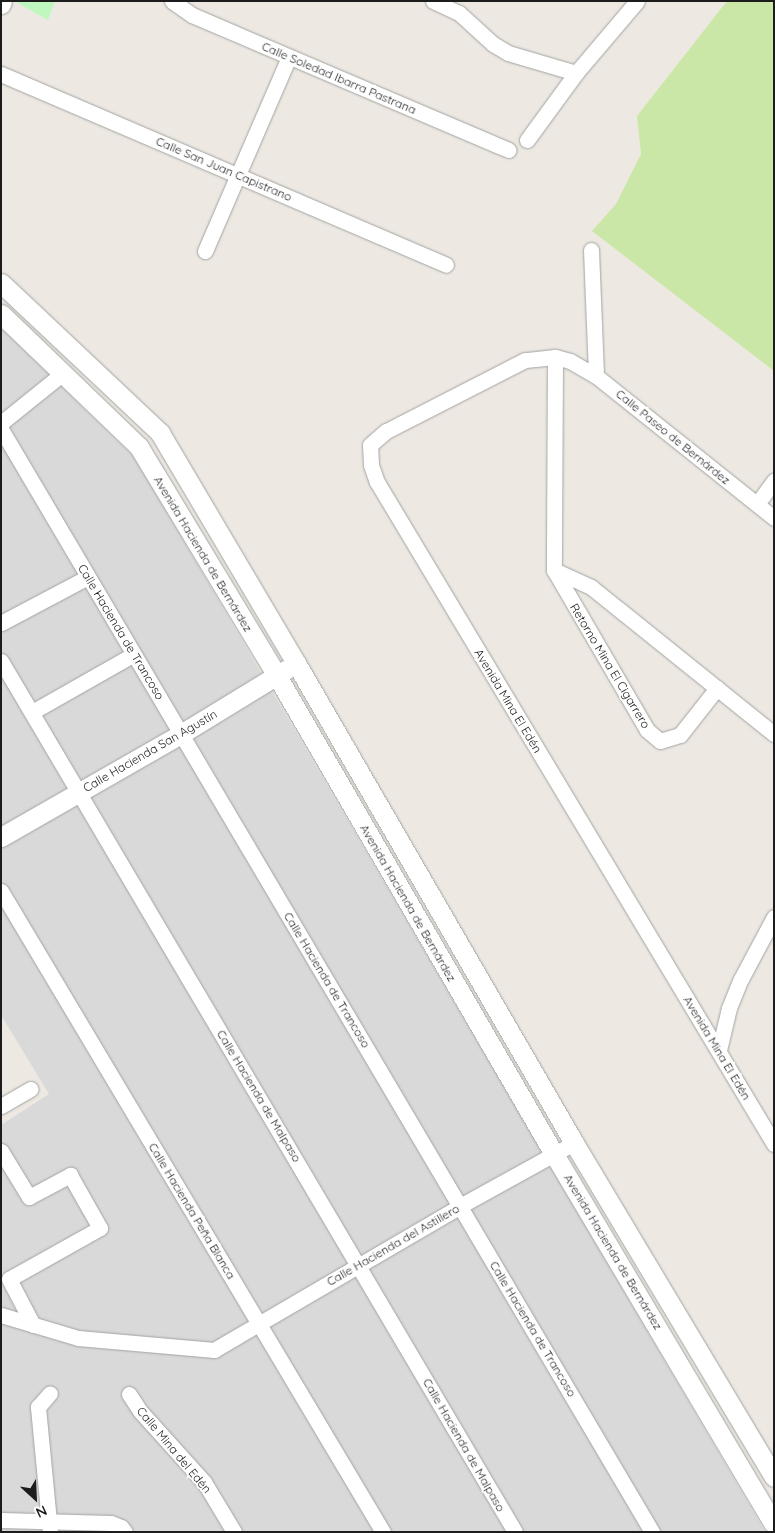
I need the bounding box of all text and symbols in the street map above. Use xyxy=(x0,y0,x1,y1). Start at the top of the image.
street label: Calle Soledad Ibarra Pastrana xyxy=(260,39,418,117)
street label: Calle San Juan Capistrano xyxy=(154,134,294,204)
street label: Calle Paseo de Bernárdez xyxy=(613,386,733,488)
street label: Avenida Hacienda de Bernárdez xyxy=(151,474,255,634)
street label: Calle Hacienda de Trancoso xyxy=(75,562,167,702)
street label: Retorno Mina El Cigarrero xyxy=(567,601,653,731)
street label: Avenida Mina El Edén xyxy=(471,647,545,755)
street label: Calle Hacienda San Agustín xyxy=(80,707,220,795)
street label: Avenida Hacienda de Bernárdez xyxy=(357,822,459,984)
street label: Calle Hacienda de Trancoso xyxy=(281,910,373,1050)
street label: Avenida Mina El Edén xyxy=(680,994,754,1102)
street label: Calle Hacienda de Malpaso xyxy=(214,1027,304,1165)
street label: Calle Hacienda Peña Blanca xyxy=(146,1140,238,1282)
street label: Avenida Hacienda de Bernárdez xyxy=(561,1172,665,1332)
street label: Calle Hacienda del Astillero xyxy=(324,1201,462,1289)
street label: Calle Hacienda de Trancoso xyxy=(487,1259,579,1399)
street label: Calle Hacienda de Malpaso xyxy=(420,1376,508,1514)
street label: Calle Mina del Edén xyxy=(134,1404,214,1496)
north arrow xyxy=(10,1473,60,1523)
text: N xyxy=(33,1501,50,1522)

